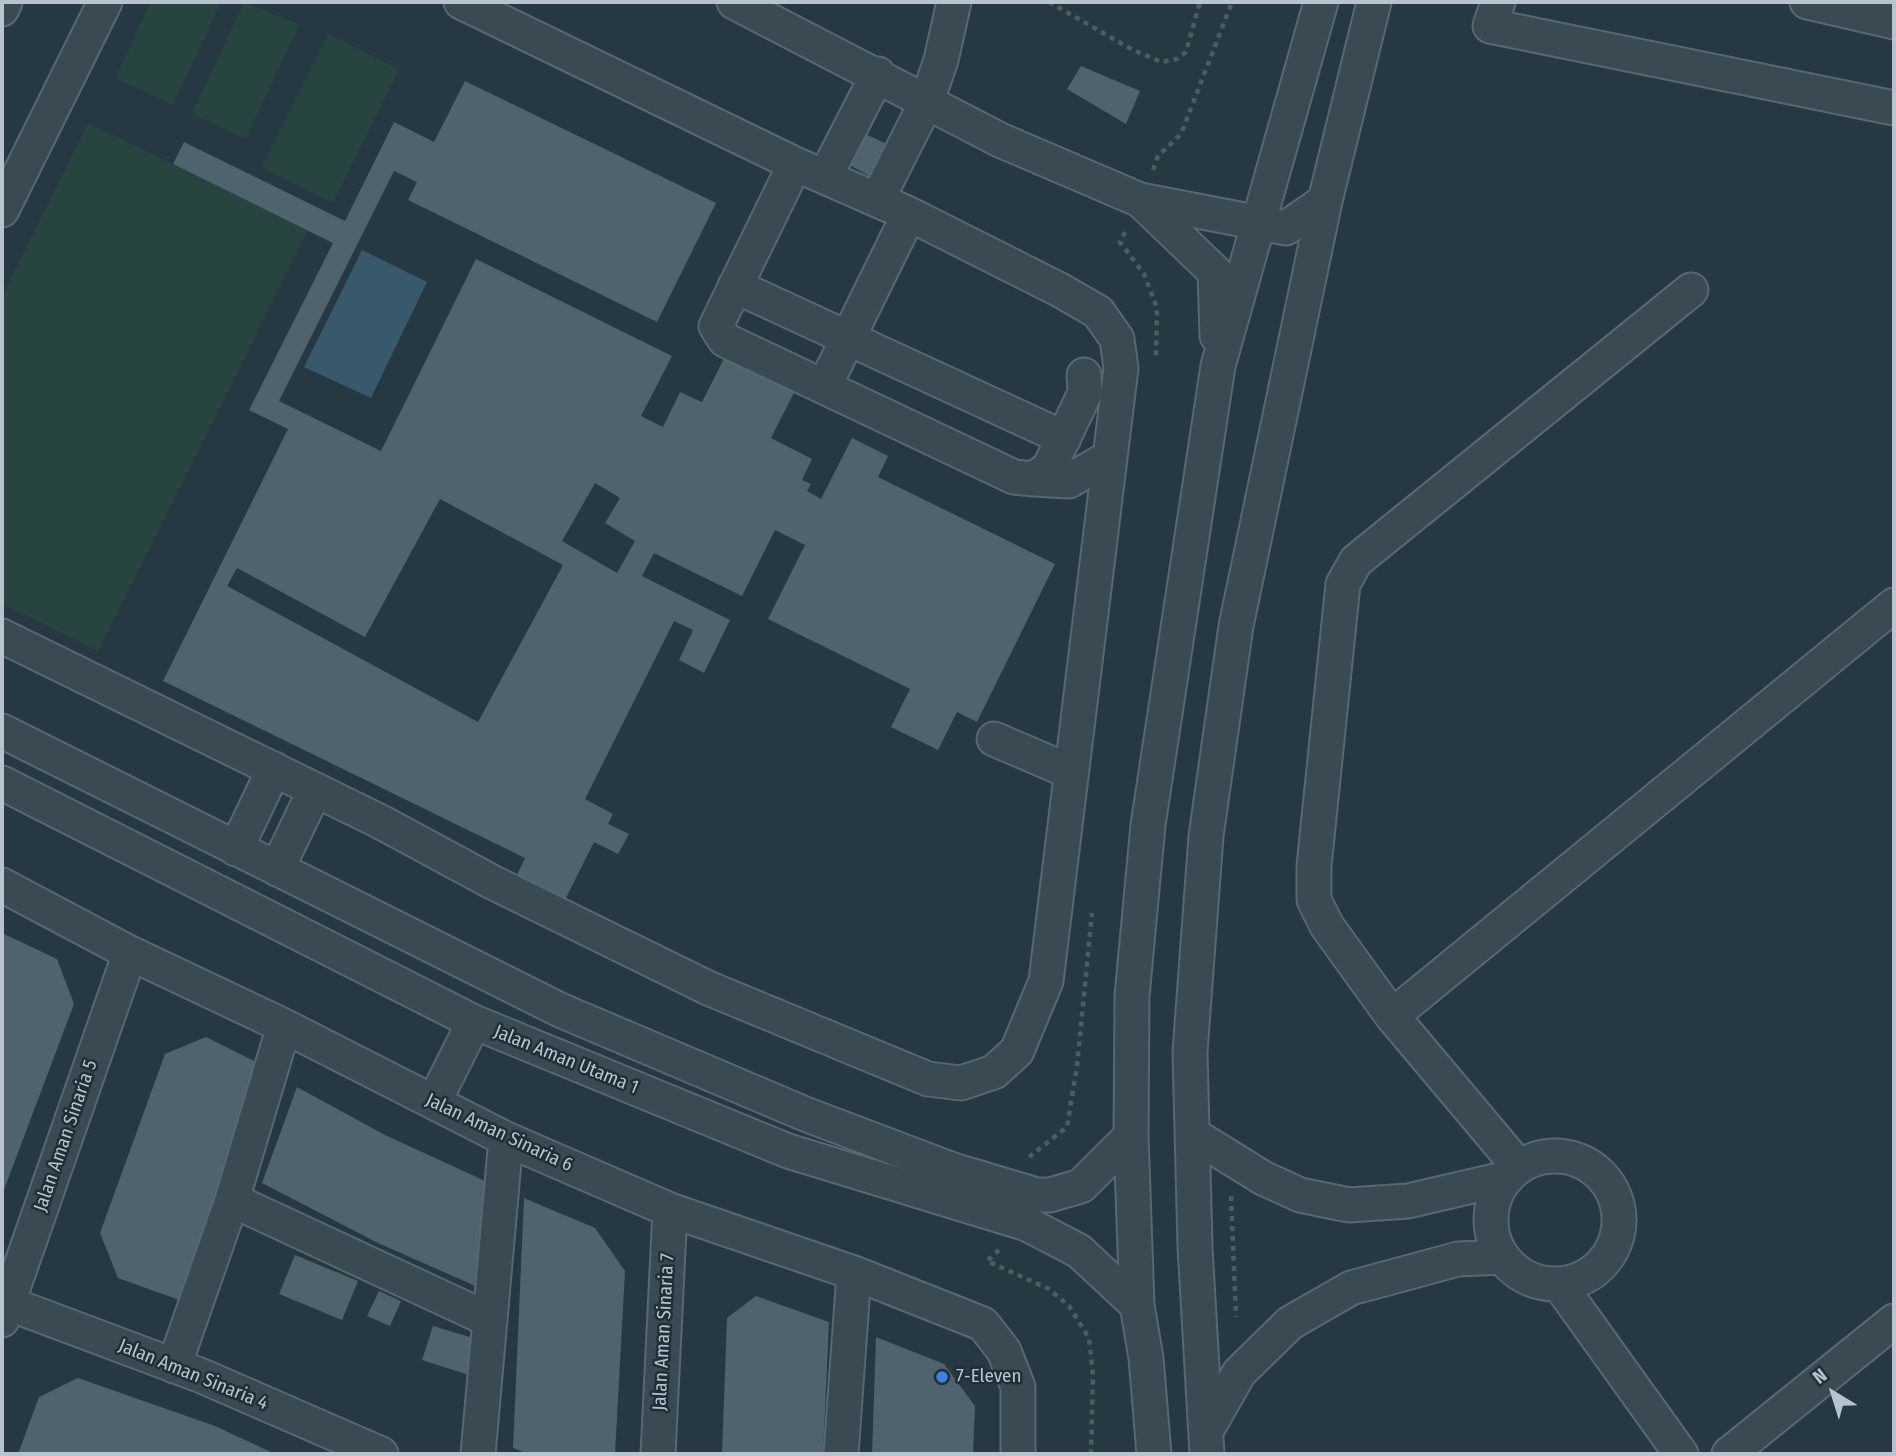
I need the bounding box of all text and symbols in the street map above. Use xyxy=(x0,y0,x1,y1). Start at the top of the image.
street label: Jalan Aman Utama 1 xyxy=(490,1021,642,1099)
street label: Jalan Aman Sinaria 5 xyxy=(29,1057,103,1215)
street label: Jalan Aman Sinaria 6 xyxy=(422,1089,576,1177)
street label: Jalan Aman Sinaria 7 xyxy=(648,1253,680,1411)
street label: Jalan Aman Sinaria 4 xyxy=(115,1335,271,1415)
north arrow xyxy=(1798,1358,1868,1428)
text: N xyxy=(1808,1363,1831,1389)
place label: 7-Eleven xyxy=(956,1366,1021,1388)
marker: 7-Eleven xyxy=(934,1369,950,1385)

